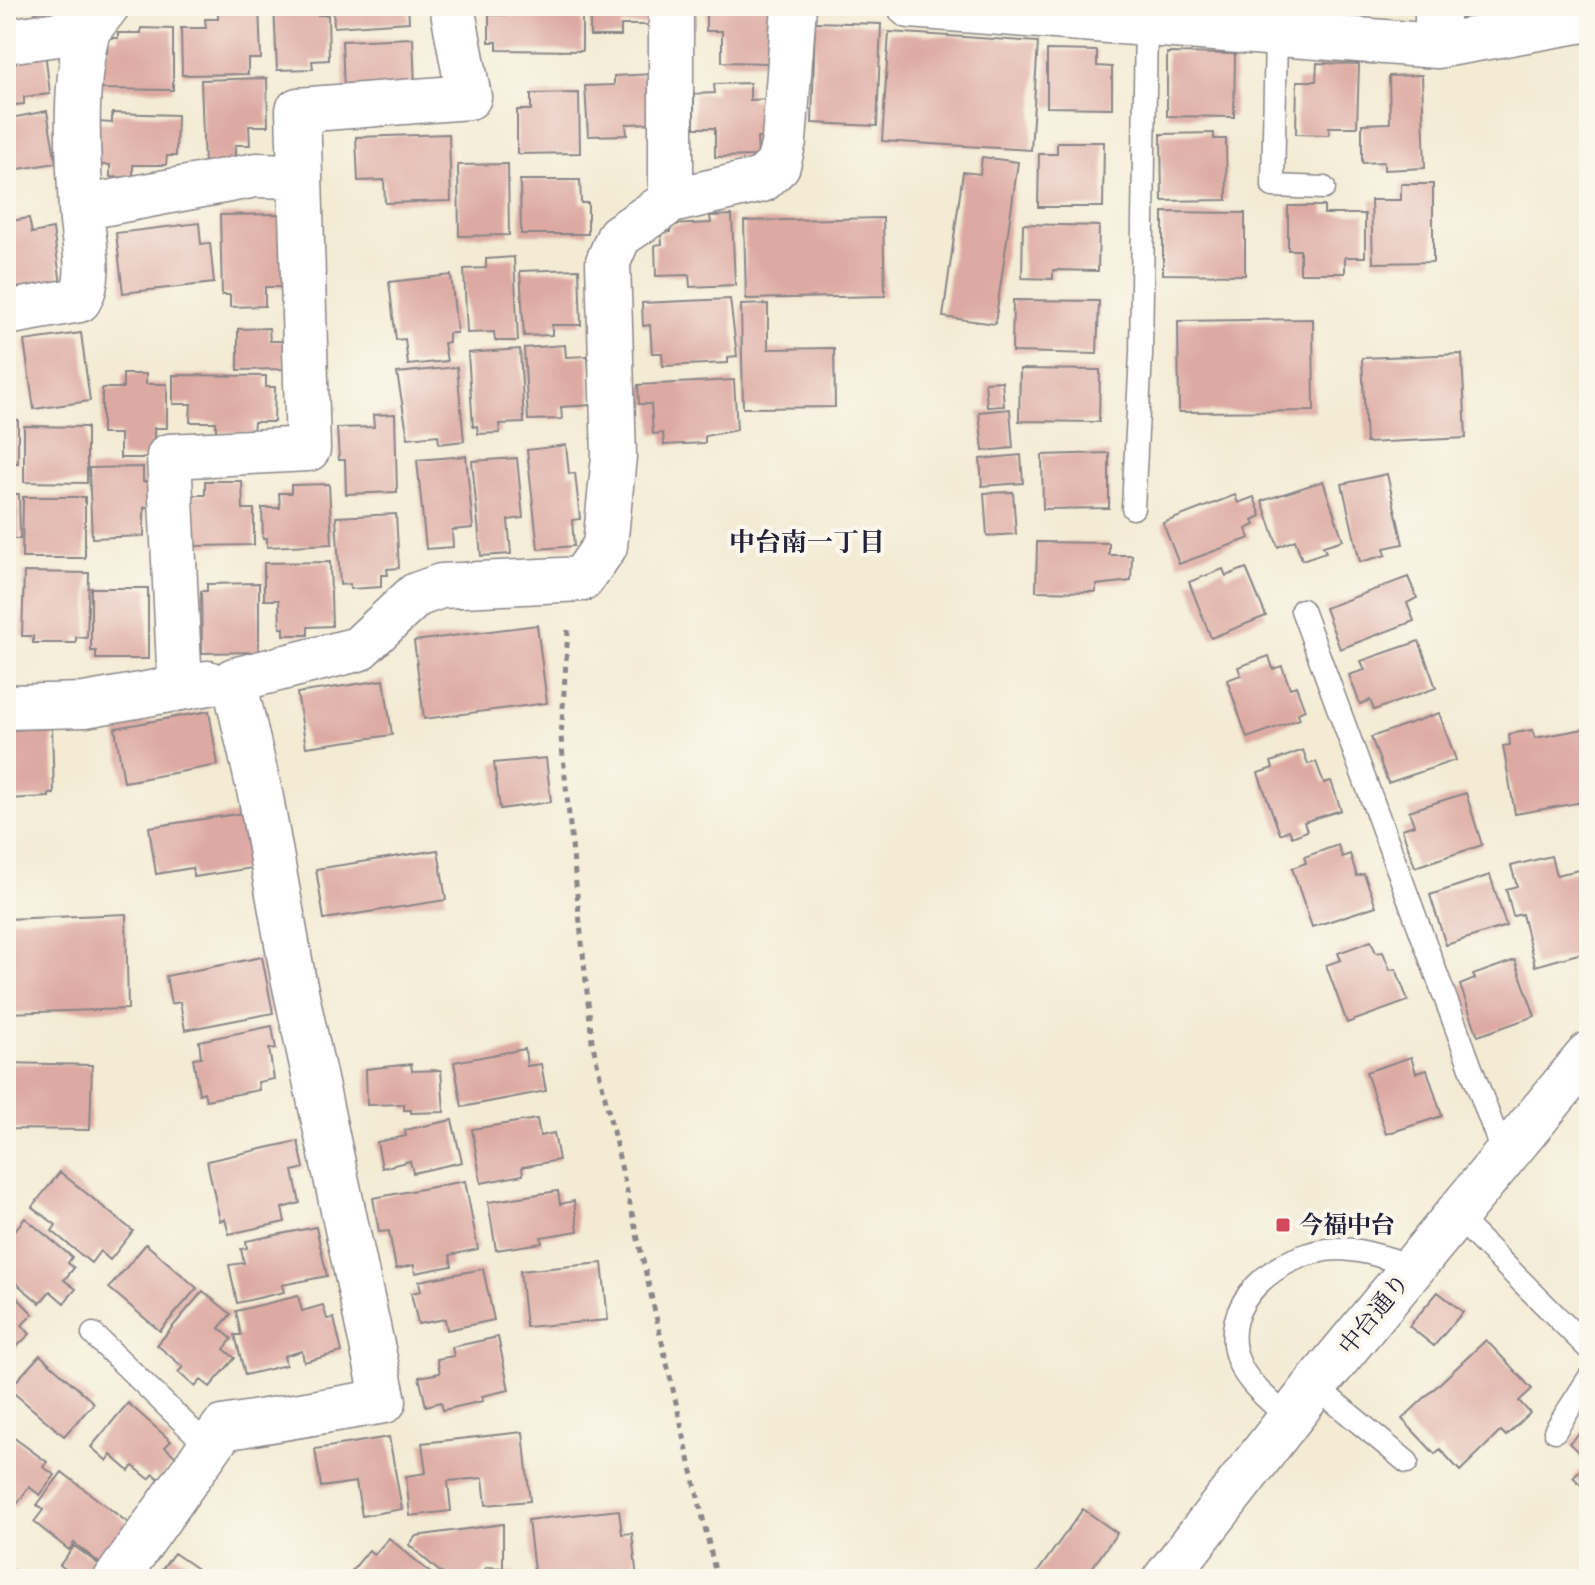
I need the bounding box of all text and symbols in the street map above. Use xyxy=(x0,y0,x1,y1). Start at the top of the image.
district label: 中台南一丁目 xyxy=(729,528,885,557)
place label: 今福中台 xyxy=(1299,1212,1395,1239)
marker: 今福中台 xyxy=(1274,1216,1292,1234)
street label: 中台通り xyxy=(1334,1269,1415,1360)

